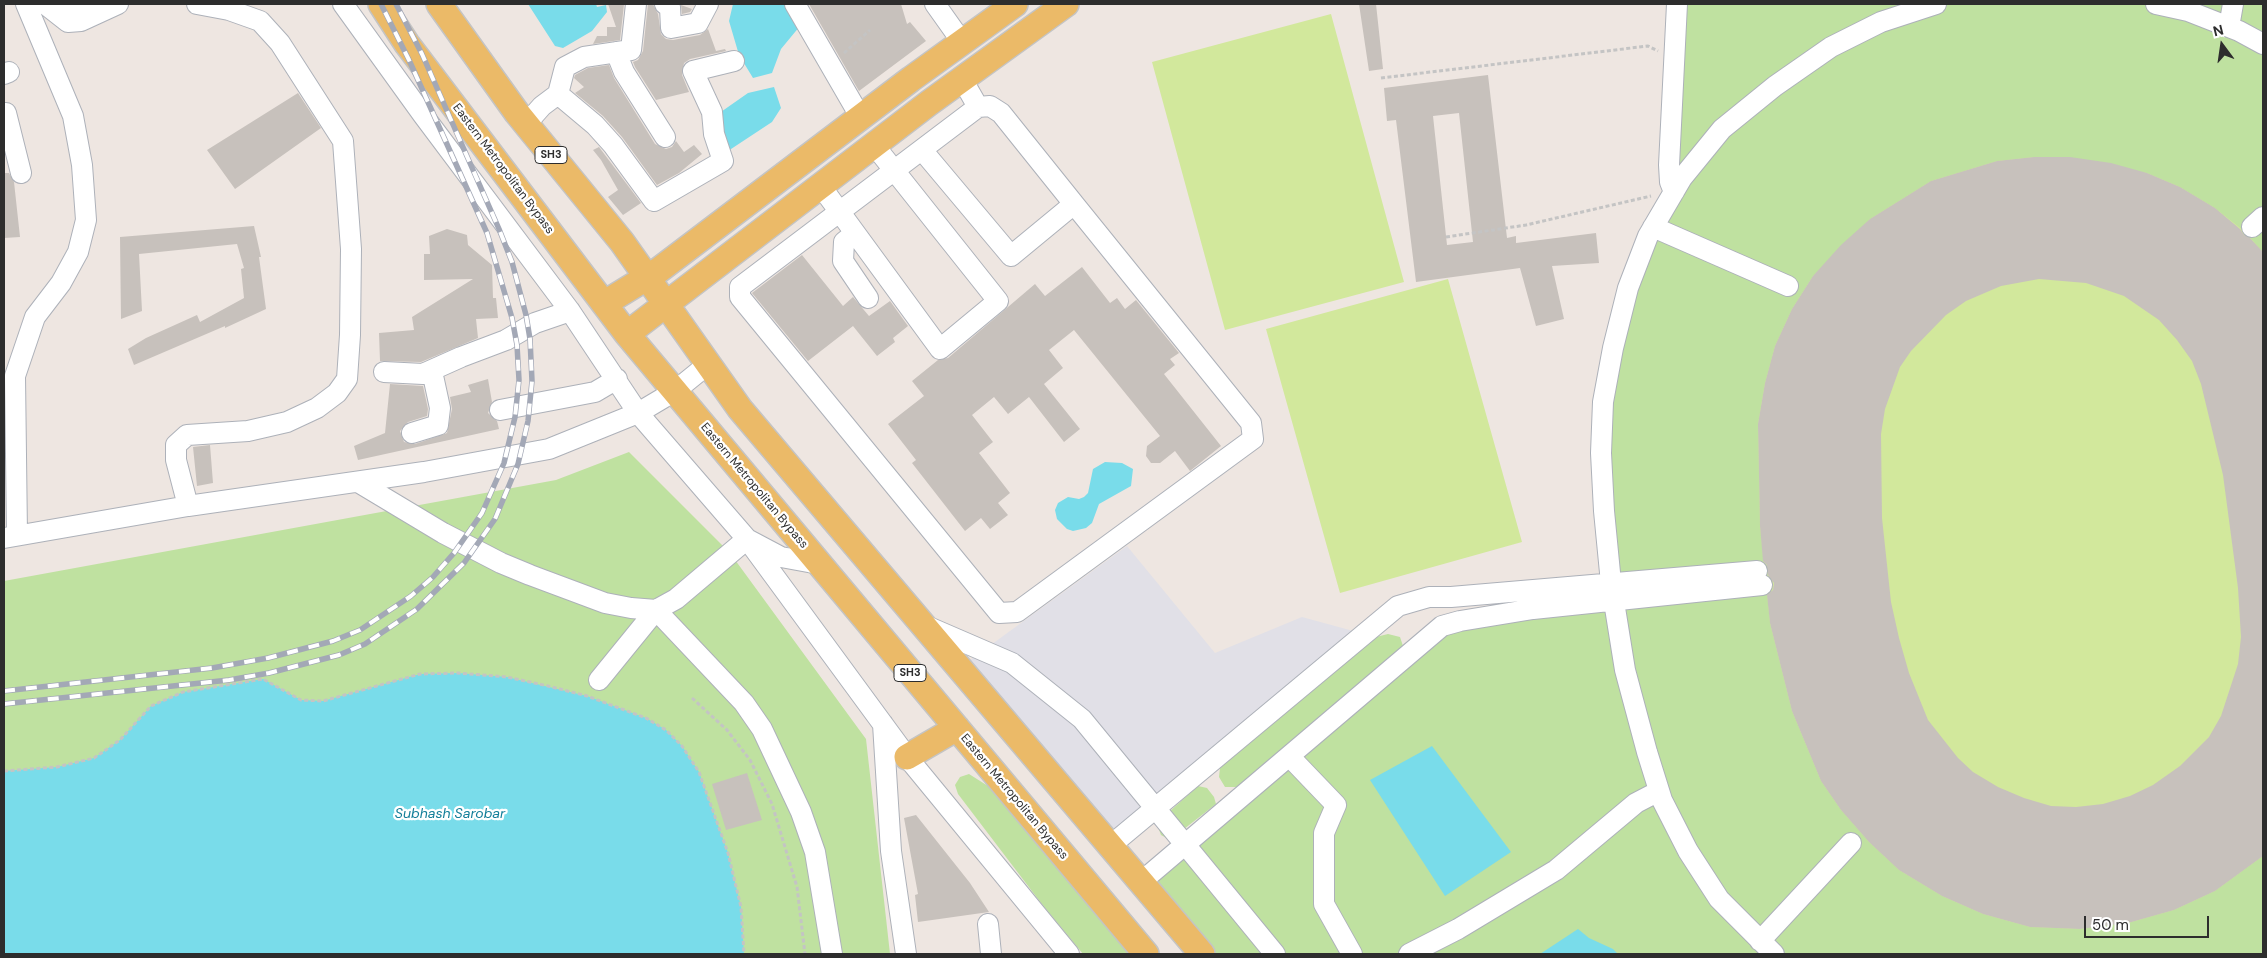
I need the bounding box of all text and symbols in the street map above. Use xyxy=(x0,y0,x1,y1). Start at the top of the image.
north arrow xyxy=(2197,20,2247,70)
text: N xyxy=(2211,20,2226,40)
street label: Eastern Metropolitan Bypass xyxy=(449,101,557,237)
road number: SH3 xyxy=(535,146,567,164)
street label: Eastern Metropolitan Bypass xyxy=(697,420,811,552)
road number: SH3 xyxy=(894,664,926,681)
street label: Eastern Metropolitan Bypass xyxy=(957,731,1071,863)
water label: Subhash Sarobar xyxy=(395,806,505,822)
scale bar xyxy=(2087,906,2212,938)
text: 50 m xyxy=(2092,915,2129,935)

